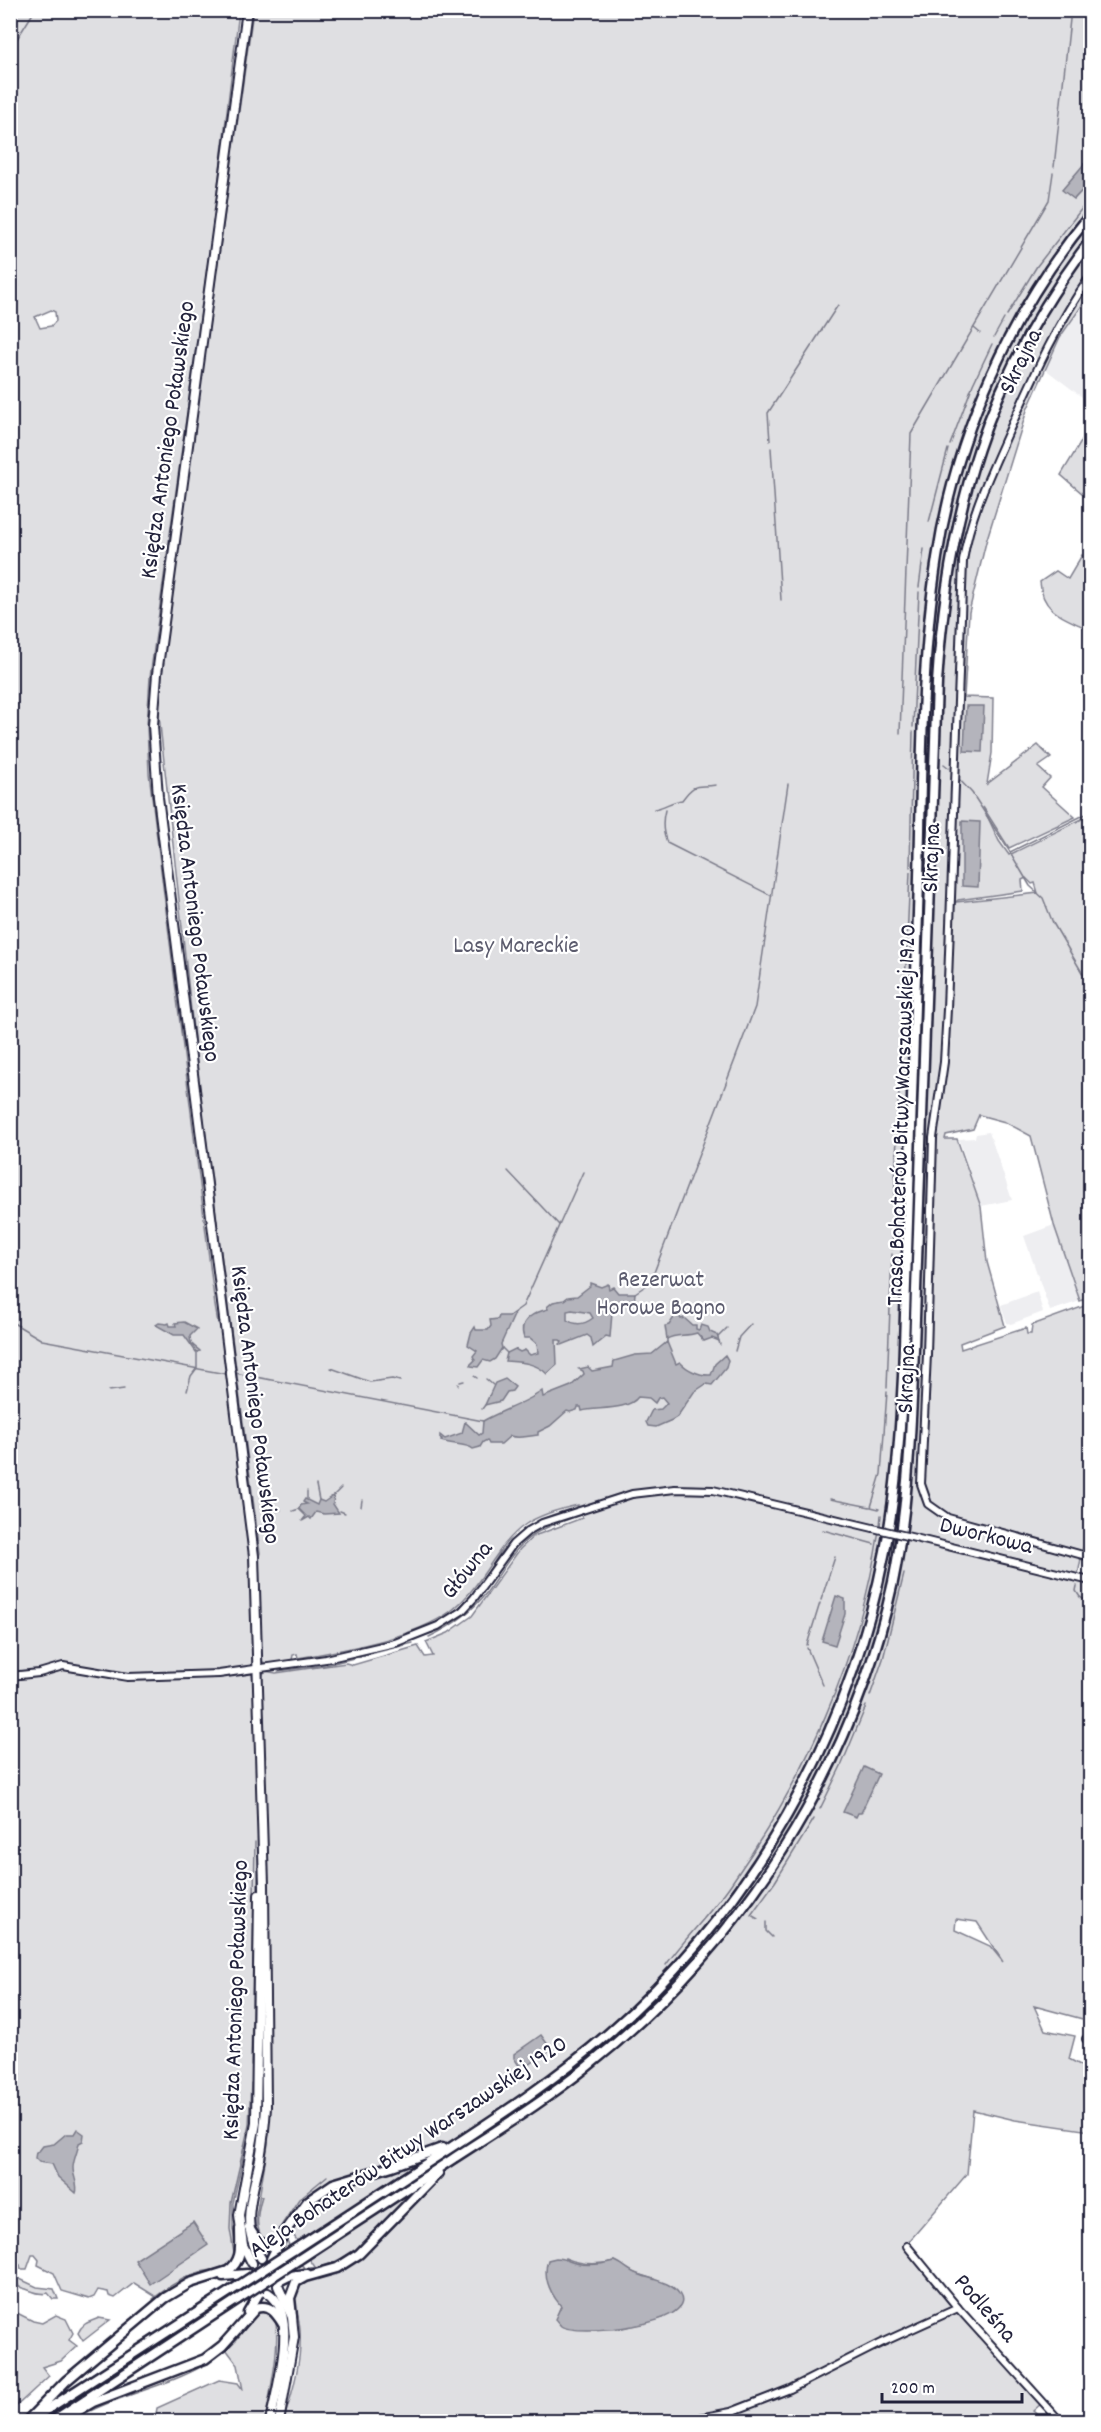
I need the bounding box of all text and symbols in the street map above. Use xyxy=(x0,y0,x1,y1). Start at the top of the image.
street label: Księdza Antoniego Poławskiego xyxy=(133,299,205,581)
street label: Skrajna xyxy=(992,323,1053,401)
street label: Księdza Antoniego Poławskiego xyxy=(160,782,228,1064)
street label: Skrajna xyxy=(915,822,951,893)
street label: Trasa Bohaterów Bitwy Warszawskiej 1920 xyxy=(879,923,927,1307)
park label: Lasy Mareckie xyxy=(453,930,579,964)
street label: Księdza Antoniego Poławskiego xyxy=(220,1264,288,1546)
park label: Rezerwat Horowe Bagno xyxy=(597,1264,725,1326)
street label: Skrajna xyxy=(890,1343,926,1414)
street label: Dworkowa xyxy=(936,1509,1037,1565)
street label: Główna xyxy=(434,1534,503,1608)
street label: Księdza Antoniego Poławskiego xyxy=(215,1859,259,2141)
street label: Aleja Bohaterów Bitwy Warszawskiej 1920 xyxy=(243,2028,575,2268)
street label: Podleśna xyxy=(944,2267,1024,2352)
scale bar xyxy=(882,2366,1022,2404)
text: 200 m xyxy=(891,2377,935,2402)

